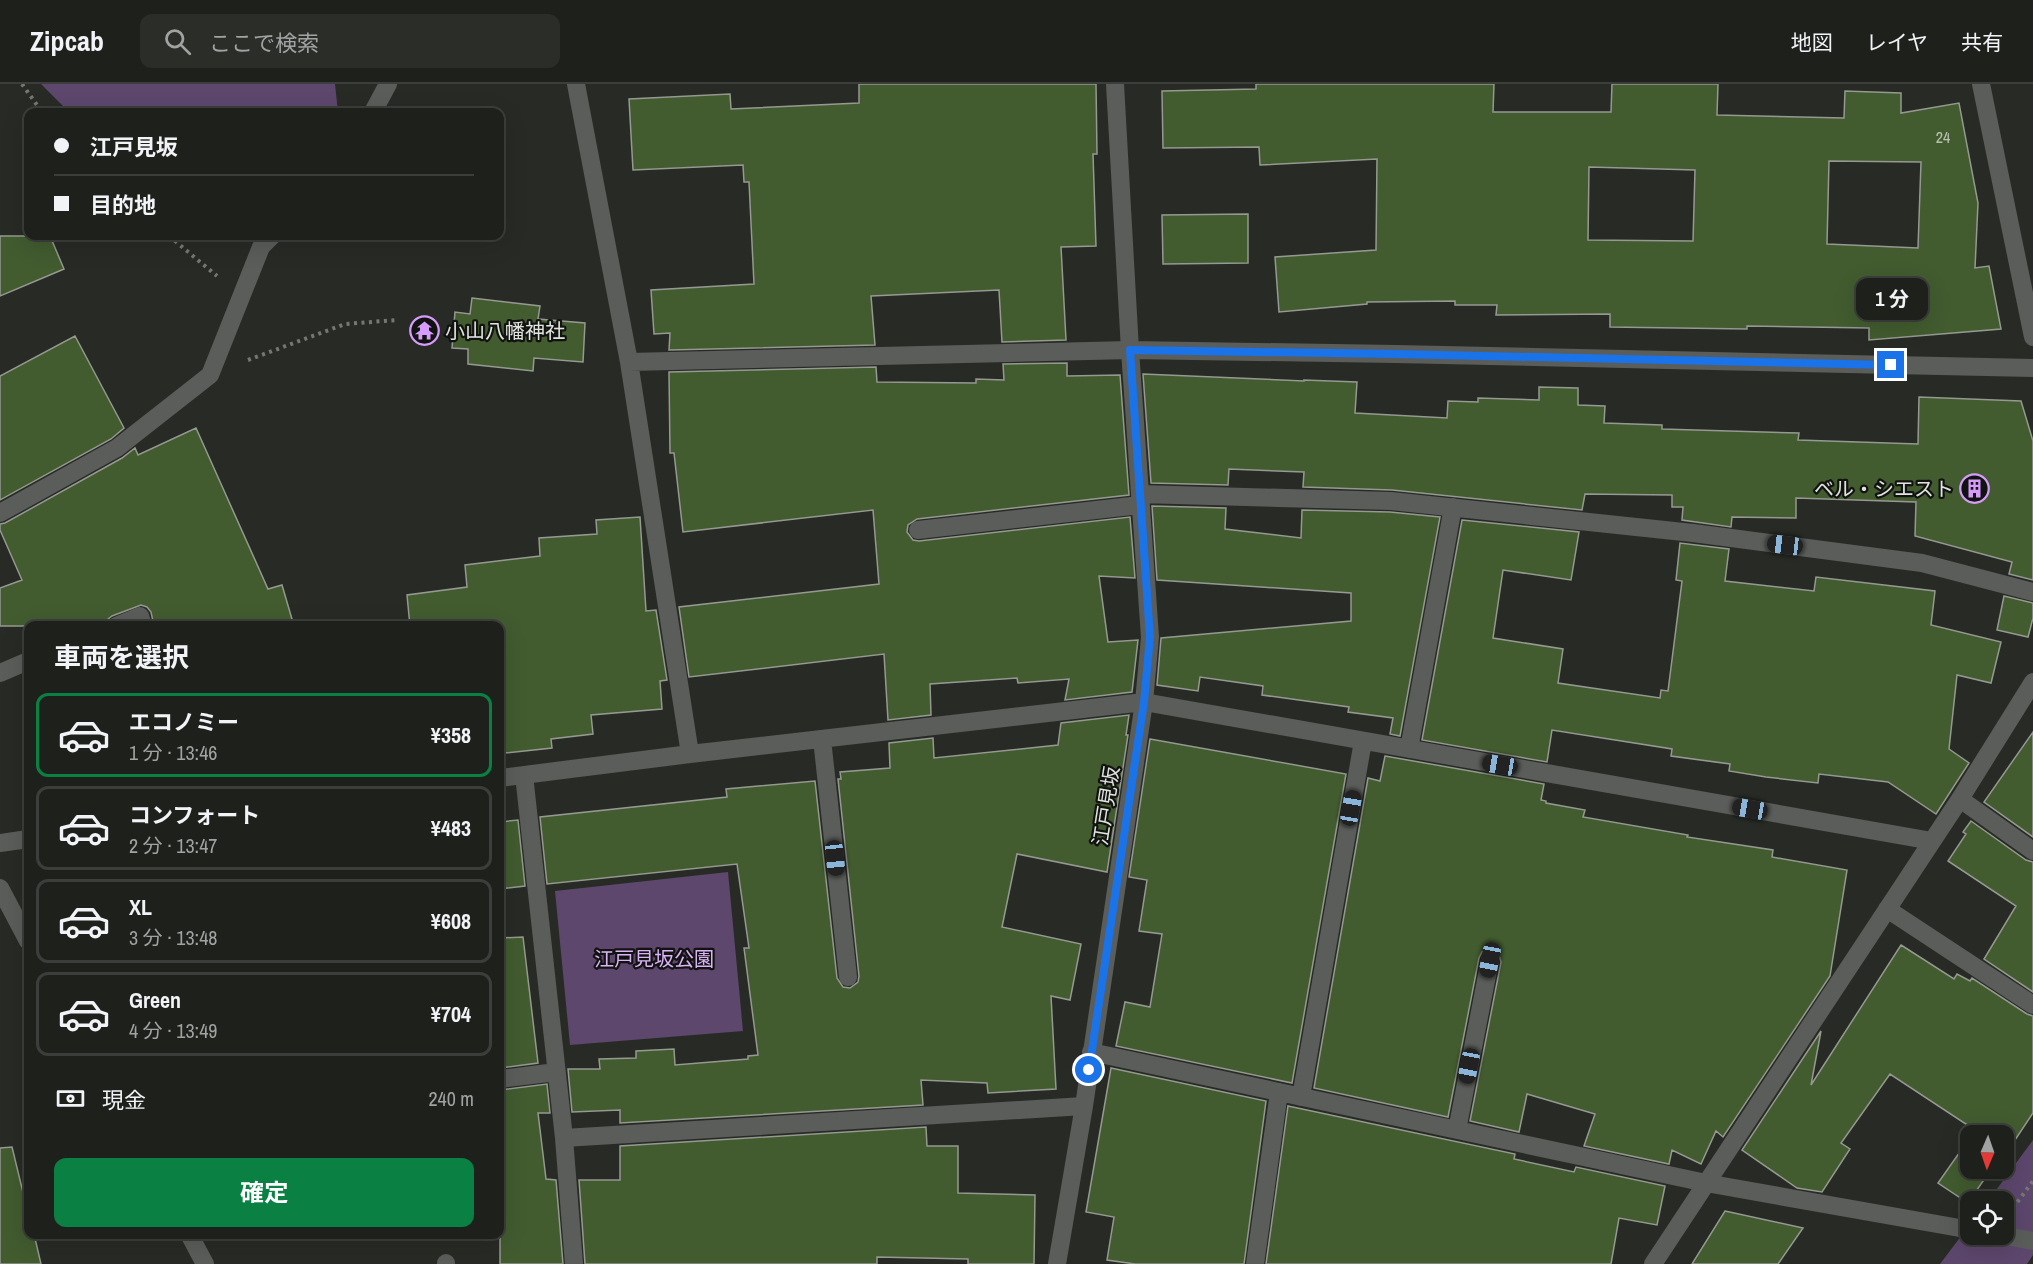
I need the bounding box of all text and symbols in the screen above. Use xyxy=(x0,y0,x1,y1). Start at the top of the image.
search box xyxy=(140,14,560,68)
text: Zipcab xyxy=(30,22,104,60)
icon: search xyxy=(161,25,194,58)
text: ここで検索 xyxy=(209,28,319,58)
text: 地図 xyxy=(1791,28,1833,57)
text: レイヤ xyxy=(1866,28,1928,57)
text: 共有 xyxy=(1961,28,2003,57)
house number: 24 xyxy=(1936,126,1950,148)
text: 江戸見坂 xyxy=(90,132,178,162)
text: 目的地 xyxy=(90,190,156,220)
callout: 1 分 xyxy=(1855,278,1927,320)
text: 1 分 xyxy=(1875,285,1909,312)
temple icon: 小山八幡神社 xyxy=(408,315,440,347)
place label: 小山八幡神社 xyxy=(445,317,565,344)
route end xyxy=(1877,351,1904,378)
building icon: ベル・シエスト xyxy=(1959,473,1991,505)
place label: ベル・シエスト xyxy=(1814,475,1954,502)
car xyxy=(1766,534,1804,556)
text: 車両を選択 xyxy=(54,639,189,675)
text: エコノミー xyxy=(129,707,239,737)
icon: car xyxy=(57,708,111,762)
text: ¥358 xyxy=(431,720,471,750)
text: 1 分 · 13:46 xyxy=(129,739,217,766)
car xyxy=(1481,753,1519,777)
street label: 江戸見坂 xyxy=(1086,764,1125,848)
car xyxy=(1339,789,1363,827)
car xyxy=(1731,797,1769,821)
text: コンフォート xyxy=(129,800,260,830)
icon: car xyxy=(57,801,111,855)
text: ¥483 xyxy=(431,813,471,843)
text: 2 分 · 13:47 xyxy=(129,832,217,859)
car xyxy=(824,839,846,877)
text: XL xyxy=(129,892,152,922)
icon: car xyxy=(57,894,111,948)
text: ¥608 xyxy=(431,906,471,936)
text: 3 分 · 13:48 xyxy=(129,924,217,951)
car xyxy=(1478,941,1502,979)
park label: 江戸見坂公園 xyxy=(594,945,714,972)
text: Green xyxy=(129,985,181,1015)
icon: car xyxy=(57,987,111,1041)
text: ¥704 xyxy=(431,999,471,1029)
text: 4 分 · 13:49 xyxy=(129,1017,217,1044)
car xyxy=(1457,1047,1481,1085)
route start xyxy=(1075,1056,1102,1083)
icon: cash xyxy=(54,1082,87,1115)
text: 現金 xyxy=(102,1085,146,1115)
text: 240 m xyxy=(428,1085,474,1112)
north arrow xyxy=(1960,1125,2014,1179)
map controls xyxy=(1960,1125,2014,1245)
button: 確定 xyxy=(54,1158,474,1227)
button: locate xyxy=(1960,1191,2014,1245)

